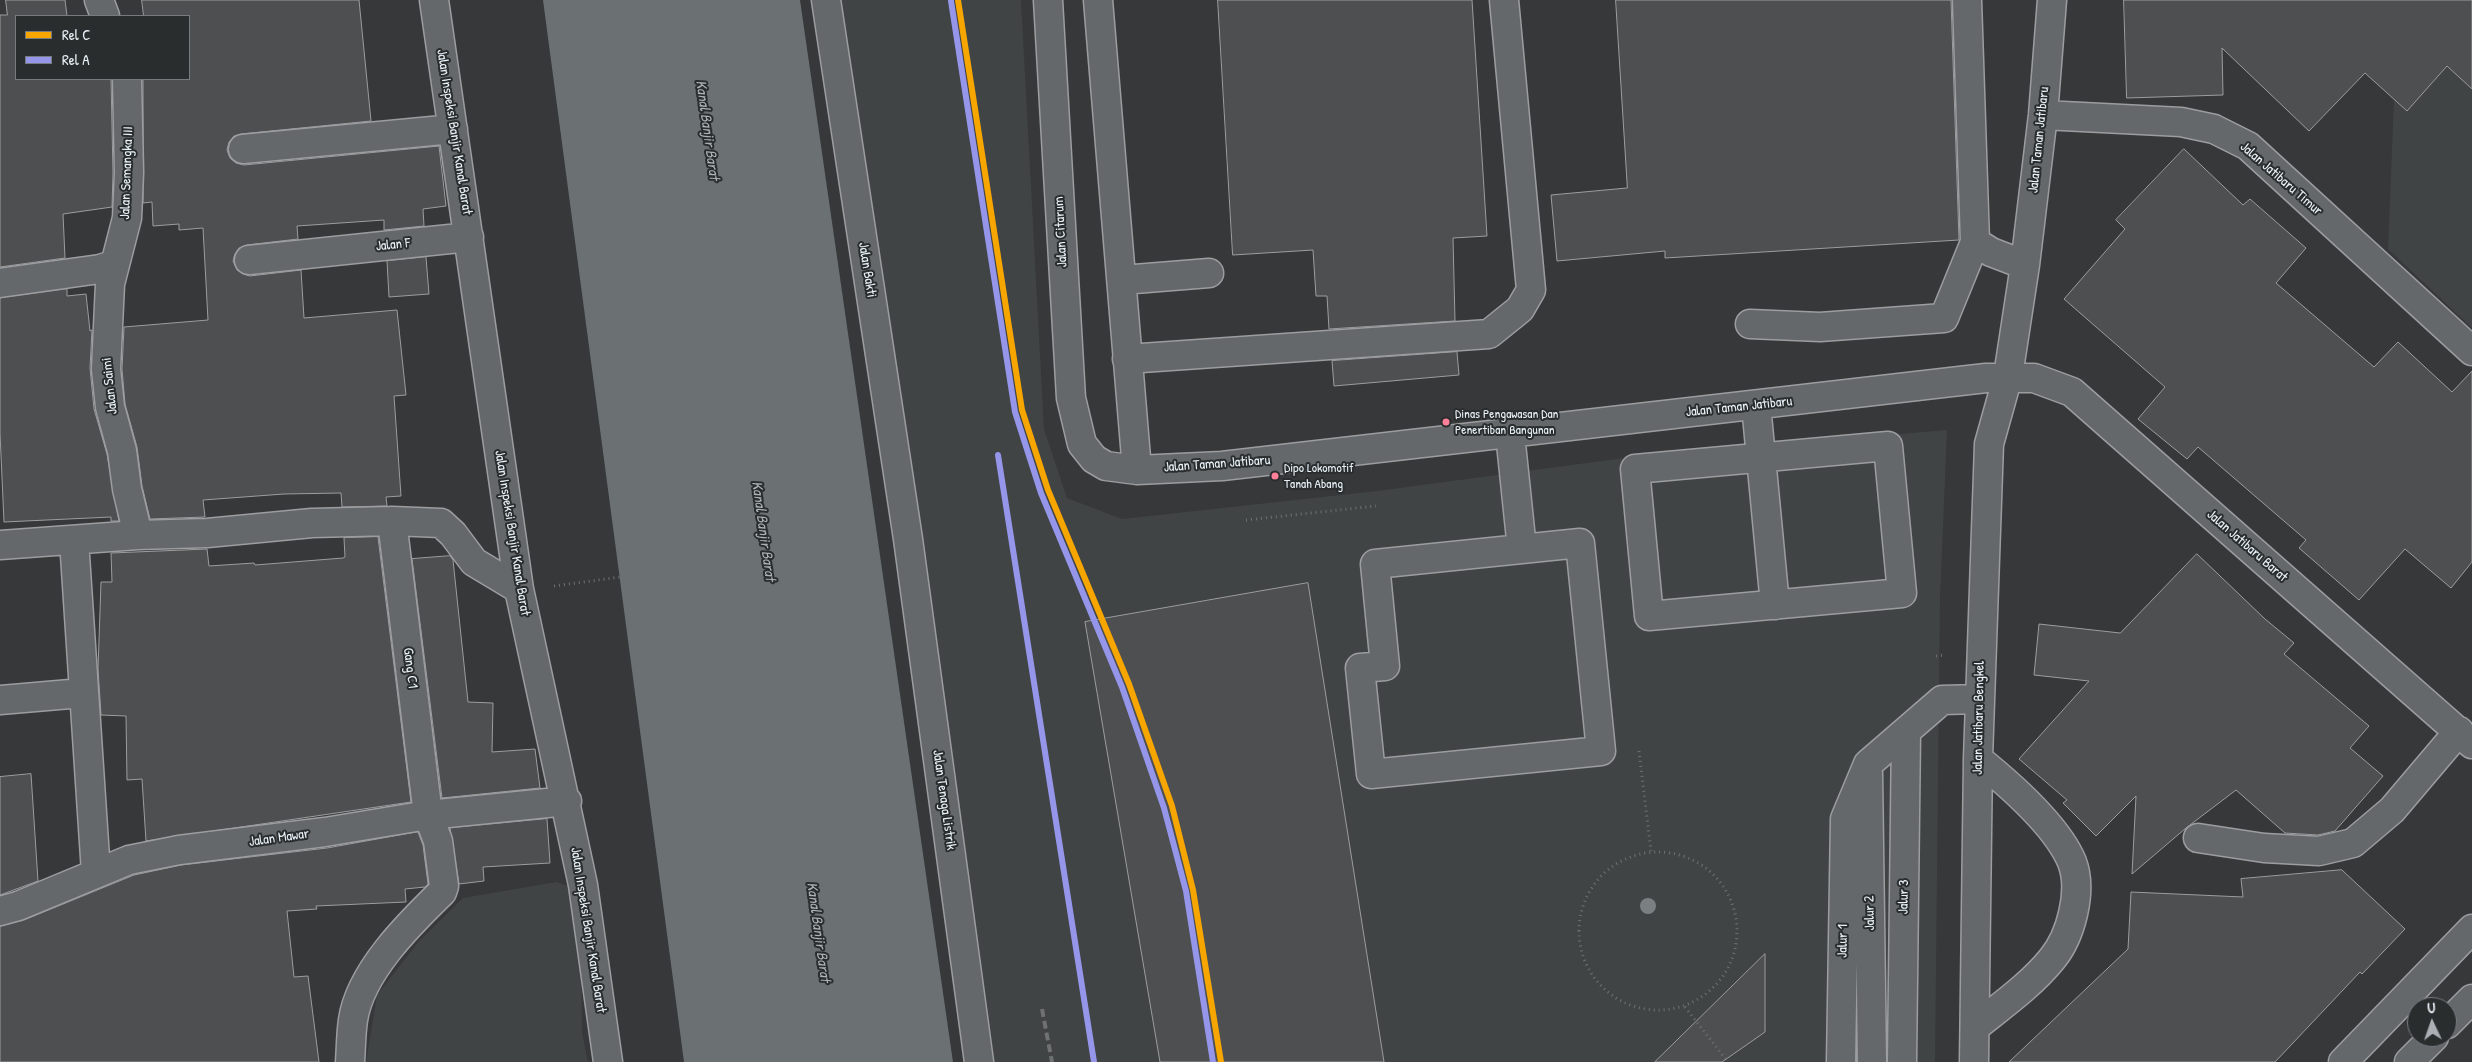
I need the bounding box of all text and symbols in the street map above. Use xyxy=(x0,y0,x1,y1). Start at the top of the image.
legend xyxy=(15,15,190,80)
text: Rel C xyxy=(62,24,90,45)
street label: Jalan Inspeksi Banjir Kanal Barat xyxy=(433,48,475,216)
text: Rel A xyxy=(62,49,90,70)
water label: Kanal Banjir Barat xyxy=(691,79,723,181)
street label: Jalan Taman Jatibaru xyxy=(2025,86,2053,194)
street label: Jalan Semangka III xyxy=(117,126,137,220)
street label: Jalan Jatibaru Timur xyxy=(2236,139,2326,219)
street label: Jalan Citarum xyxy=(1051,196,1071,268)
street label: Jalan F xyxy=(375,235,411,255)
street label: Jalan Bakti xyxy=(854,241,880,299)
street label: Jalan Saimi xyxy=(99,357,121,415)
street label: Jalan Taman Jatibaru xyxy=(1685,393,1793,421)
place label: Dinas Pengawasan Dan Penertiban Bangunan xyxy=(1455,407,1558,438)
marker: Dinas Pengawasan Dan Penertiban Bangunan xyxy=(1441,417,1451,427)
street label: Jalan Inspeksi Banjir Kanal Barat xyxy=(491,449,533,617)
street label: Jalan Taman Jatibaru xyxy=(1163,452,1271,476)
place label: Dipo Lokomotif Tanah Abang xyxy=(1284,461,1354,492)
marker: Dipo Lokomotif Tanah Abang xyxy=(1270,471,1280,481)
water label: Kanal Banjir Barat xyxy=(747,480,779,582)
street label: Jalan Jatibaru Barat xyxy=(2203,506,2291,586)
street label: Gang C1 xyxy=(399,647,421,689)
street label: Jalan Jatibaru Bengkel xyxy=(1970,661,1988,775)
street label: Jalan Tenaga Listrik xyxy=(929,749,959,851)
street label: Jalan Mawar xyxy=(248,825,310,851)
street label: Jalan Inspeksi Banjir Kanal Barat xyxy=(567,846,609,1014)
street label: Jalur 3 xyxy=(1895,879,1913,915)
water label: Kanal Banjir Barat xyxy=(802,881,834,983)
street label: Jalur 2 xyxy=(1861,895,1879,931)
street label: Jalur 1 xyxy=(1834,924,1852,958)
north arrow xyxy=(2407,997,2457,1047)
text: U xyxy=(2427,998,2436,1017)

